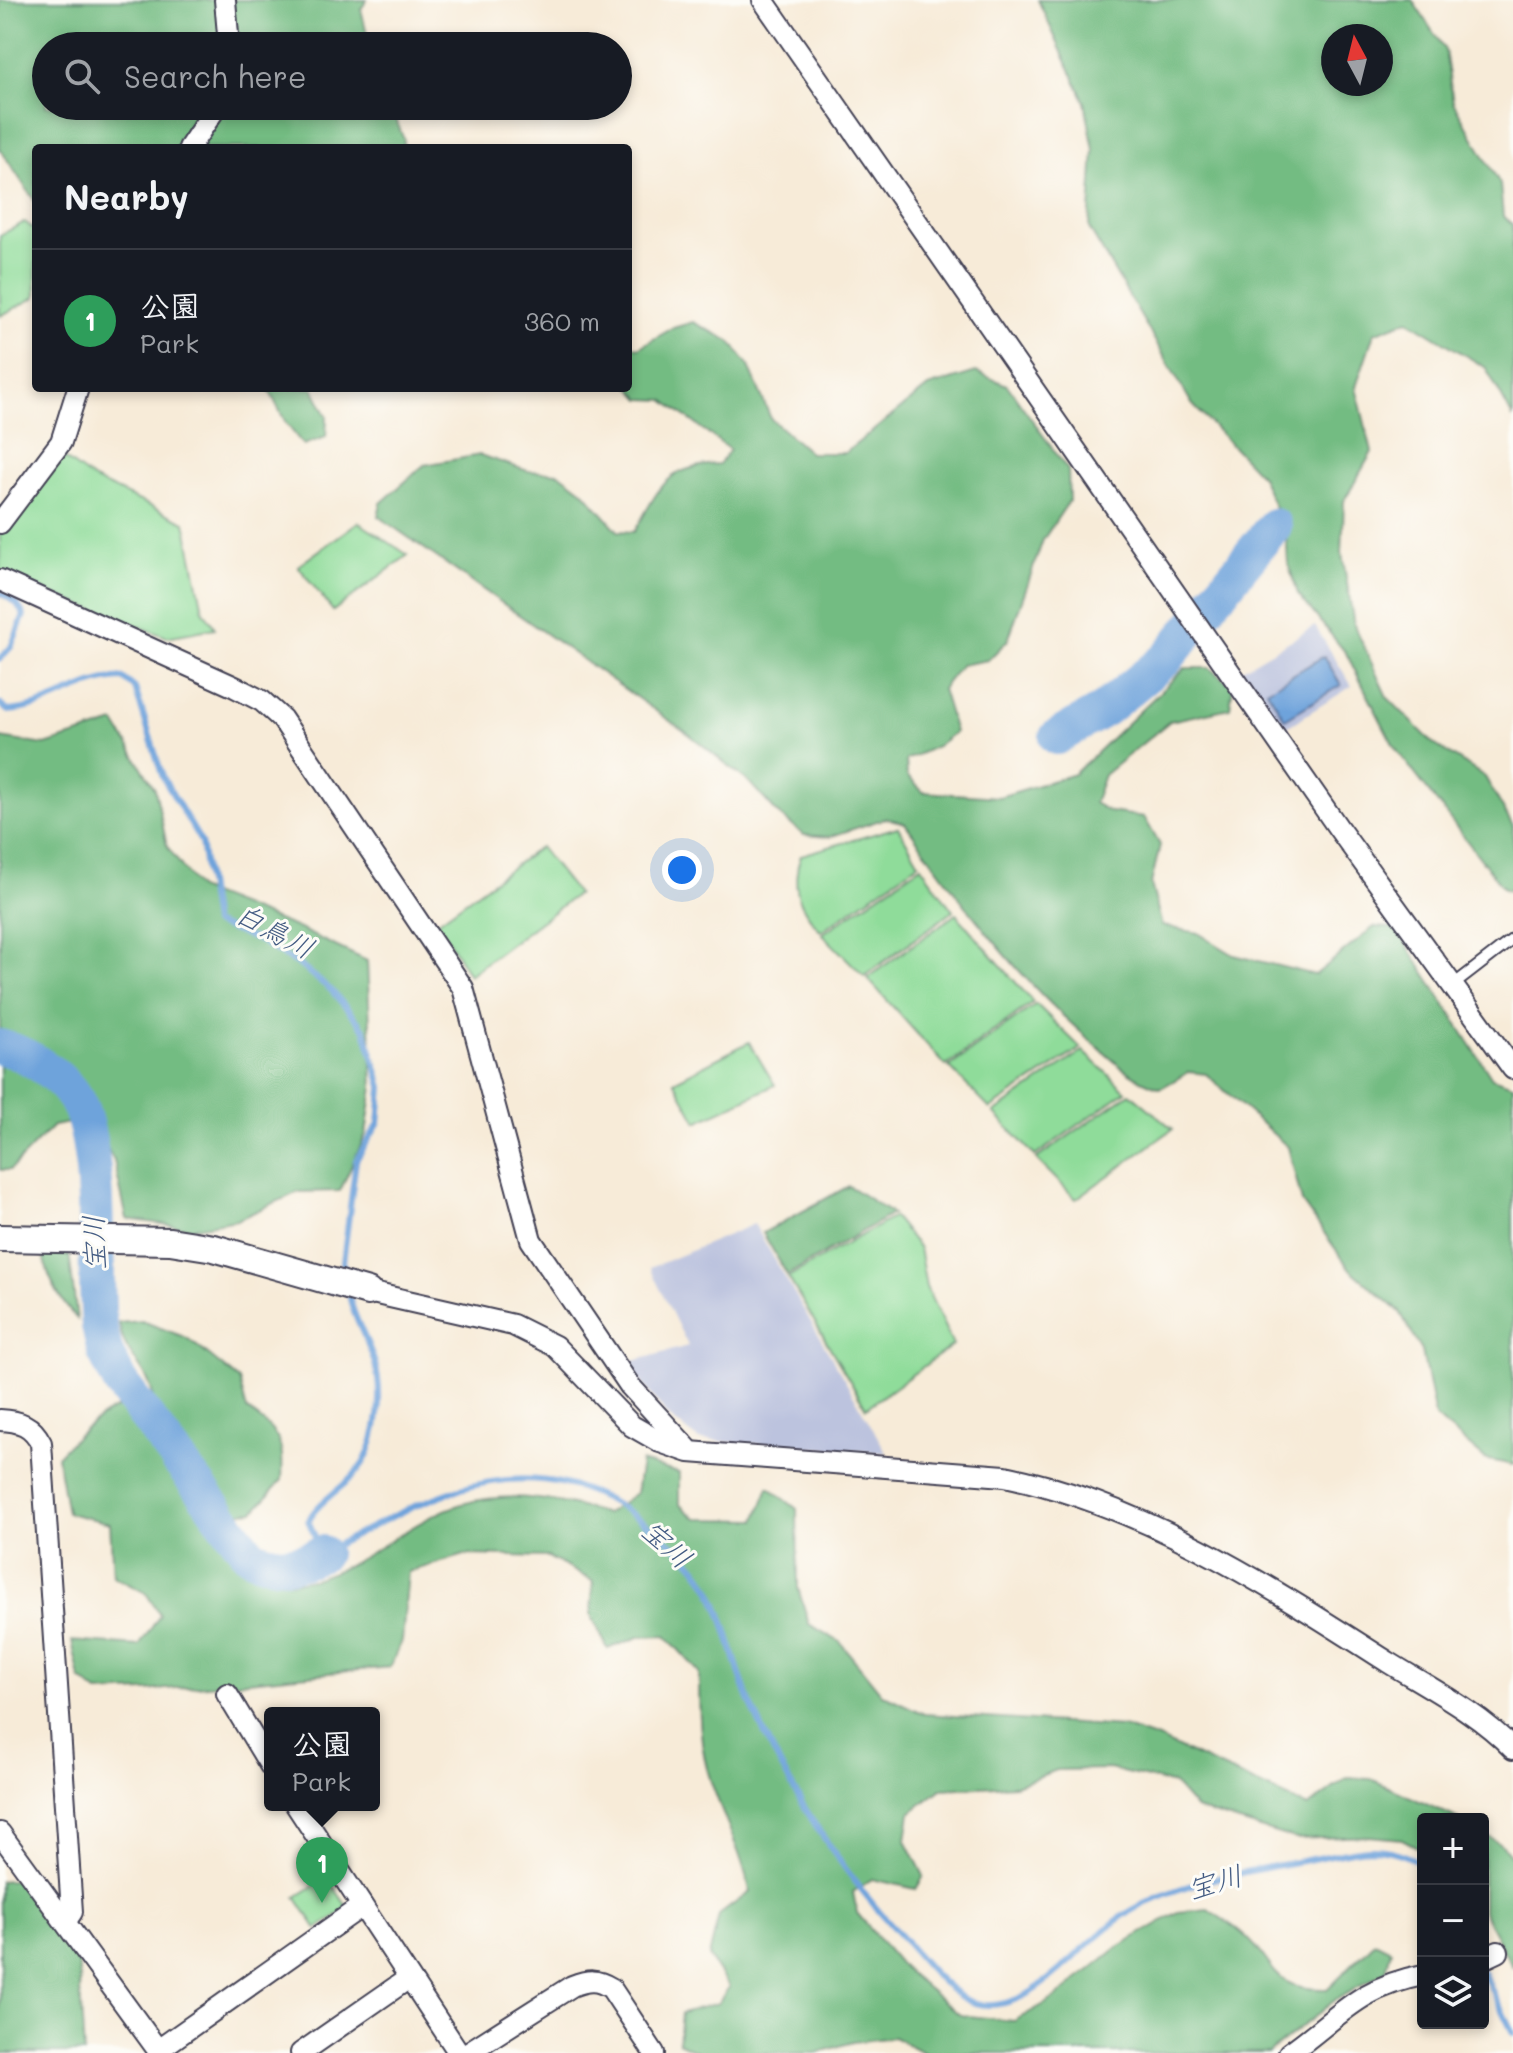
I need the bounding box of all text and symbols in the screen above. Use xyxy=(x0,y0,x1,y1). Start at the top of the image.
north arrow xyxy=(1321,24,1393,96)
search box xyxy=(32,32,632,120)
icon: search xyxy=(60,54,104,98)
text: Search here xyxy=(124,56,307,96)
text: Nearby xyxy=(64,174,189,219)
text: 公園 xyxy=(140,285,200,325)
text: 1 xyxy=(84,304,96,338)
text: 360 m xyxy=(524,304,600,338)
text: Park xyxy=(140,326,199,360)
your location xyxy=(662,850,702,890)
water label: 白鳥川 xyxy=(230,895,321,966)
water label: 宝川 xyxy=(74,1214,112,1272)
water label: 宝川 xyxy=(635,1511,701,1575)
popup xyxy=(264,1707,380,1811)
text: 公園 xyxy=(292,1723,352,1763)
text: Park xyxy=(292,1764,351,1798)
map controls xyxy=(1417,1813,1489,2029)
button: + xyxy=(1417,1813,1489,1885)
pin: 1 xyxy=(296,1837,348,1903)
water label: 宝川 xyxy=(1183,1856,1247,1906)
button: − xyxy=(1417,1885,1489,1957)
button: layers xyxy=(1417,1957,1489,2029)

